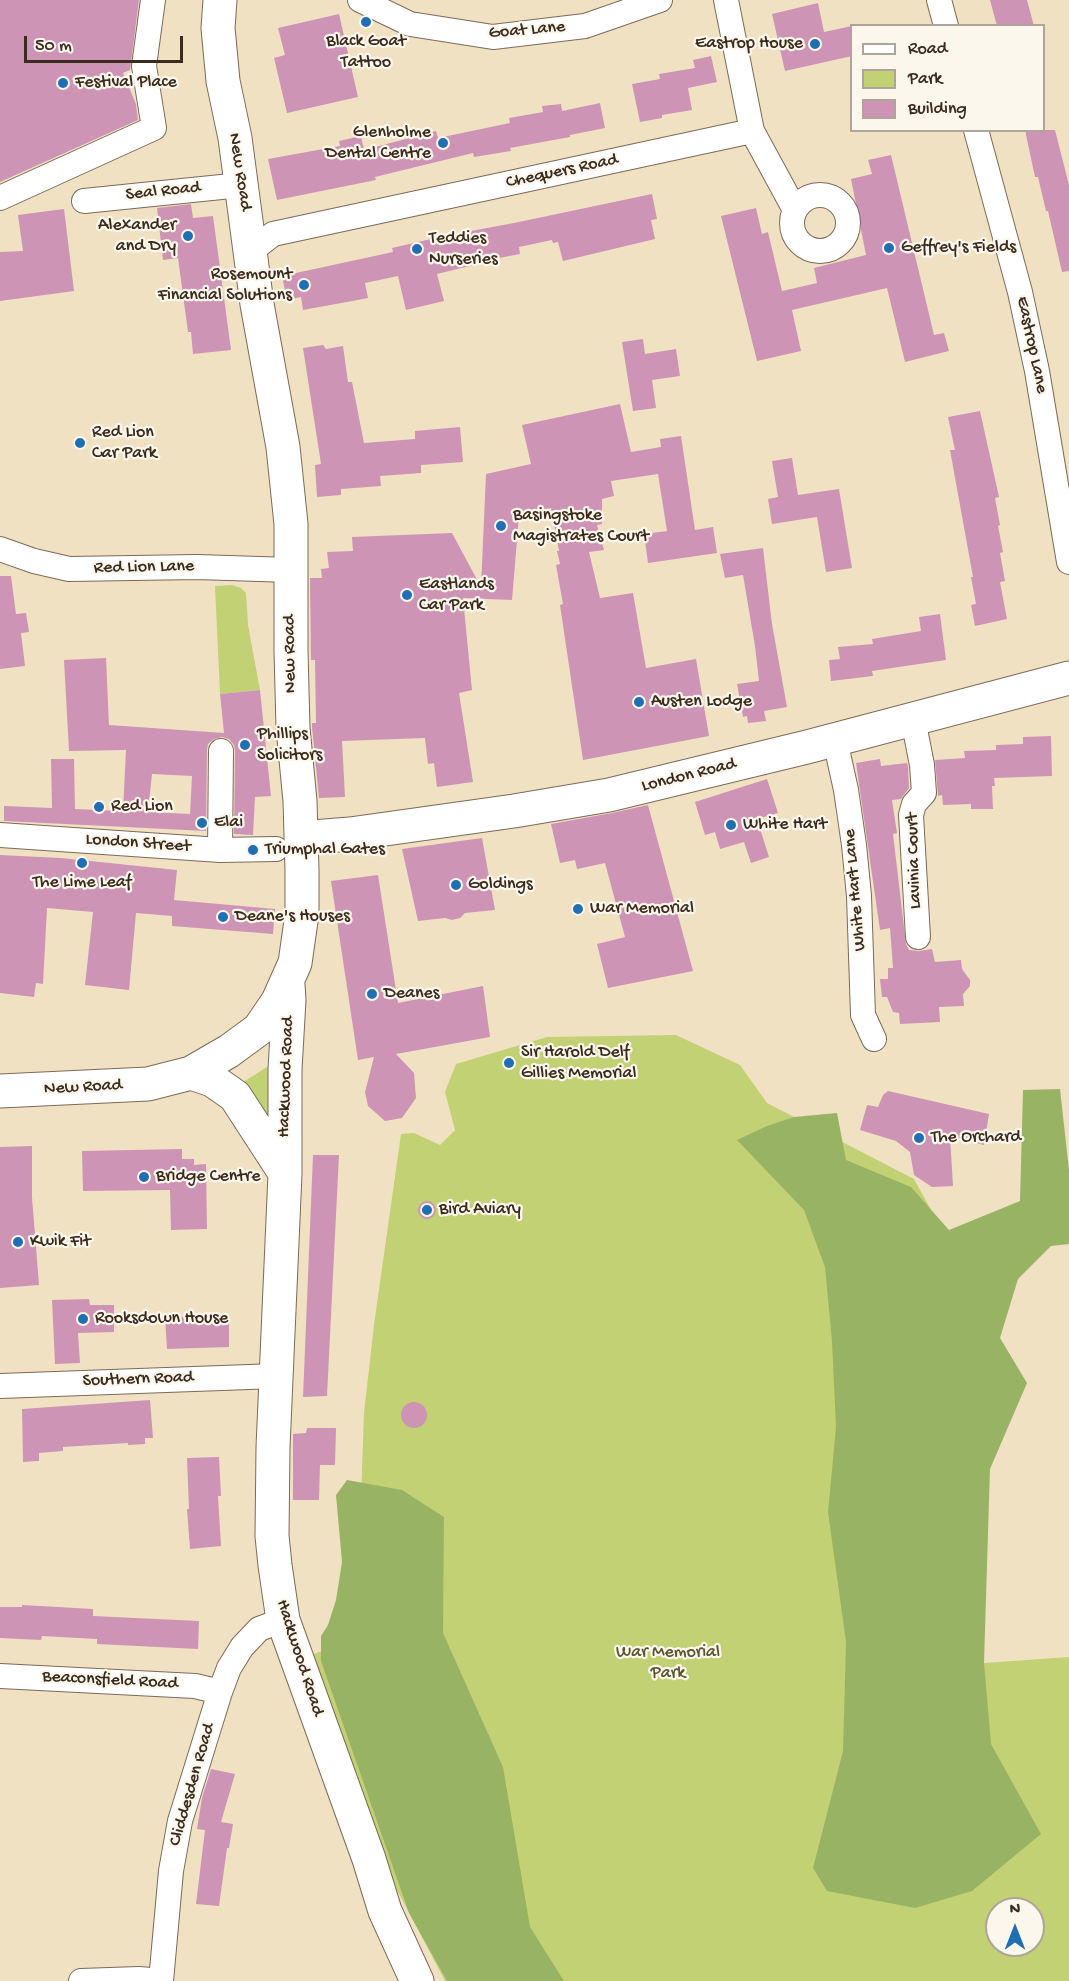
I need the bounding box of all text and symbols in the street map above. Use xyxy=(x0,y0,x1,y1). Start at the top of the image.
marker: Black Goat Tattoo xyxy=(359,15,373,29)
street label: Goat Lane xyxy=(488,17,566,45)
scale bar xyxy=(27,24,186,62)
legend xyxy=(850,24,1045,132)
place label: Black Goat Tattoo xyxy=(326,31,406,74)
place label: Eastrop House xyxy=(695,33,803,55)
text: 50 m xyxy=(35,36,72,57)
marker: Eastrop House xyxy=(808,37,822,51)
text: Road xyxy=(908,39,947,60)
text: Park xyxy=(908,69,942,90)
place label: Festival Place xyxy=(75,72,177,94)
marker: Festival Place xyxy=(56,76,70,90)
text: Building xyxy=(908,99,967,120)
place label: Glenholme Dental Centre xyxy=(325,122,431,164)
street label: New Road xyxy=(222,132,256,212)
marker: Glenholme Dental Centre xyxy=(436,136,450,150)
street label: Chequers Road xyxy=(504,150,620,194)
street label: Seal Road xyxy=(124,177,202,207)
place label: Alexander and Dry xyxy=(98,215,176,258)
place label: Teddies Nurseries xyxy=(429,228,498,270)
marker: Alexander and Dry xyxy=(181,229,195,243)
place label: Geffrey's Fields xyxy=(901,237,1016,259)
marker: Geffrey's Fields xyxy=(882,241,896,255)
marker: Teddies Nurseries xyxy=(410,242,424,256)
place label: Rosemount Financial Solutions xyxy=(158,264,292,306)
marker: Rosemount Financial Solutions xyxy=(297,278,311,292)
street label: Eastrop Lane xyxy=(1010,295,1052,395)
place label: Red Lion Car Park xyxy=(92,422,157,464)
marker: Red Lion Car Park xyxy=(73,436,87,450)
place label: Basingstoke Magistrates Court xyxy=(513,505,649,548)
marker: Basingstoke Magistrates Court xyxy=(494,519,508,533)
street label: Red Lion Lane xyxy=(94,556,194,580)
place label: Eastlands Car Park xyxy=(419,574,494,616)
marker: Eastlands Car Park xyxy=(400,588,414,602)
street label: New Road xyxy=(280,615,302,693)
place label: Austen Lodge xyxy=(651,691,752,713)
marker: Austen Lodge xyxy=(632,695,646,709)
place label: Phillips Solicitors xyxy=(257,724,322,766)
marker: Phillips Solicitors xyxy=(238,738,252,752)
street label: London Road xyxy=(640,754,738,798)
place label: Red Lion xyxy=(111,796,173,818)
marker: Red Lion xyxy=(92,800,106,814)
place label: Elai xyxy=(214,812,243,834)
street label: Lavinia Court xyxy=(903,812,927,910)
place label: White Hart xyxy=(743,814,827,836)
marker: Elai xyxy=(195,816,209,830)
marker: White Hart xyxy=(724,818,738,832)
street label: White Hart Lane xyxy=(840,828,872,952)
street label: London Street xyxy=(85,830,191,858)
place label: Triumphal Gates xyxy=(265,839,385,861)
marker: Triumphal Gates xyxy=(246,843,260,857)
marker: The Lime Leaf xyxy=(75,856,89,870)
place label: The Lime Leaf xyxy=(33,872,131,894)
place label: Goldings xyxy=(468,874,533,896)
marker: Goldings xyxy=(449,878,463,892)
place label: War Memorial xyxy=(590,898,694,920)
marker: War Memorial xyxy=(571,902,585,916)
place label: Deane's Houses xyxy=(235,906,350,928)
marker: Deane's Houses xyxy=(216,910,230,924)
place label: Deanes xyxy=(384,983,439,1005)
marker: Deanes xyxy=(365,987,379,1001)
street label: Hackwood Road xyxy=(274,1016,300,1138)
place label: Sir Harold Delf Gillies Memorial xyxy=(521,1042,636,1084)
marker: Sir Harold Delf Gillies Memorial xyxy=(502,1056,516,1070)
street label: New Road xyxy=(43,1075,123,1101)
place label: The Orchard xyxy=(931,1127,1021,1149)
marker: The Orchard xyxy=(912,1131,926,1145)
place label: Bridge Centre xyxy=(156,1166,260,1188)
marker: Bridge Centre xyxy=(137,1170,151,1184)
place label: Bird Aviary xyxy=(439,1199,521,1221)
marker: Bird Aviary xyxy=(420,1203,434,1217)
place label: Kwik Fit xyxy=(30,1231,91,1253)
marker: Kwik Fit xyxy=(11,1235,25,1249)
place label: Rooksdown House xyxy=(95,1308,228,1330)
marker: Rooksdown House xyxy=(76,1312,90,1326)
street label: Southern Road xyxy=(82,1367,194,1393)
street label: Hackwood Road xyxy=(270,1597,328,1719)
park label: War Memorial Park xyxy=(616,1642,720,1684)
street label: Beaconsfield Road xyxy=(42,1667,178,1695)
street label: Cliddesden Road xyxy=(165,1721,221,1849)
north arrow xyxy=(985,1897,1045,1957)
text: N xyxy=(1010,1901,1020,1920)

